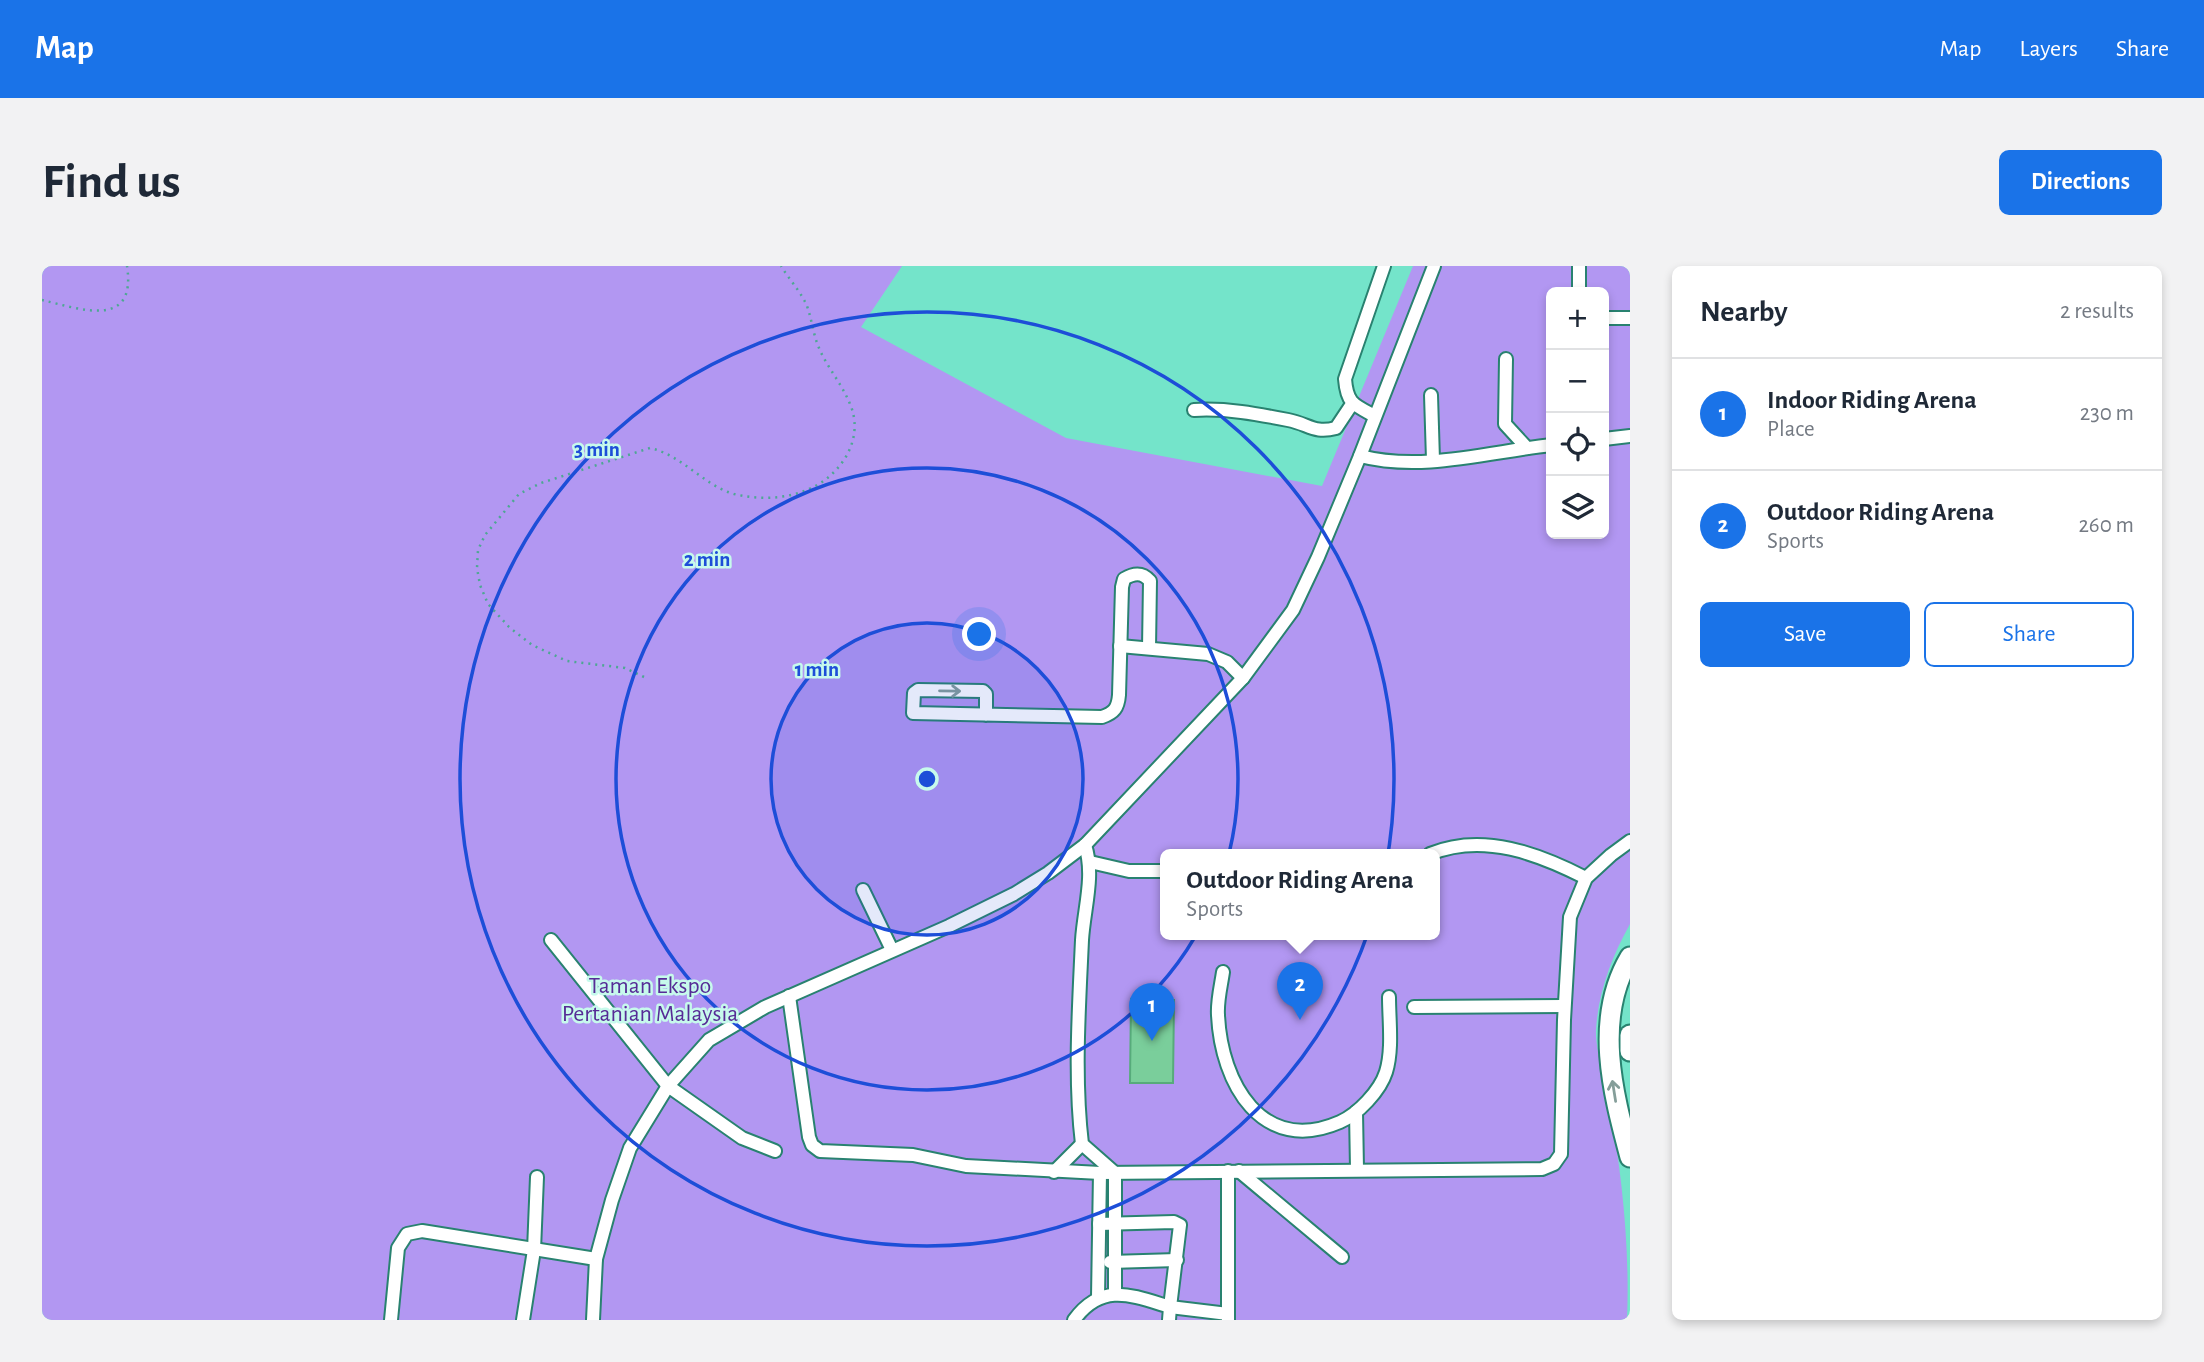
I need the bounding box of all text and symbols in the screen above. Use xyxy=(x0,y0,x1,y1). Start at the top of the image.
text: Map xyxy=(35,32,94,65)
text: Map xyxy=(1939,37,1981,61)
text: Layers xyxy=(2019,37,2078,61)
text: Share xyxy=(2116,37,2169,61)
button: Directions xyxy=(1999,150,2162,215)
text: Find us xyxy=(42,158,181,207)
map controls xyxy=(1546,287,1609,539)
button: + xyxy=(1546,287,1609,350)
text: Nearby xyxy=(1700,297,1788,327)
text: 2 results xyxy=(2060,300,2134,323)
button: − xyxy=(1546,350,1609,413)
text: Indoor Riding Arena xyxy=(1767,387,1977,413)
text: 1 xyxy=(1719,402,1727,425)
text: 230 m xyxy=(2080,402,2134,425)
button: locate xyxy=(1546,413,1609,476)
text: Place xyxy=(1767,418,1815,441)
text: 3 min xyxy=(574,439,620,460)
button: layers xyxy=(1546,476,1609,539)
text: Outdoor Riding Arena xyxy=(1767,499,1994,525)
text: 2 xyxy=(1718,514,1728,537)
text: 260 m xyxy=(2078,514,2134,537)
text: Sports xyxy=(1767,530,1824,553)
text: 2 min xyxy=(684,549,730,570)
button: Save xyxy=(1700,602,1910,667)
button: Share xyxy=(1924,602,2134,667)
your location xyxy=(962,617,996,651)
text: 1 min xyxy=(795,659,839,680)
one-way arrow xyxy=(938,684,961,697)
centre of rings xyxy=(915,767,939,791)
popup xyxy=(1160,849,1440,940)
text: Outdoor Riding Arena xyxy=(1186,867,1414,893)
text: Sports xyxy=(1186,898,1243,921)
pin: 2 xyxy=(1277,962,1323,1020)
park label: Taman Ekspo Pertanian Malaysia xyxy=(562,974,738,1026)
pin: 1 xyxy=(1129,983,1175,1041)
one-way arrow xyxy=(1607,1080,1620,1103)

